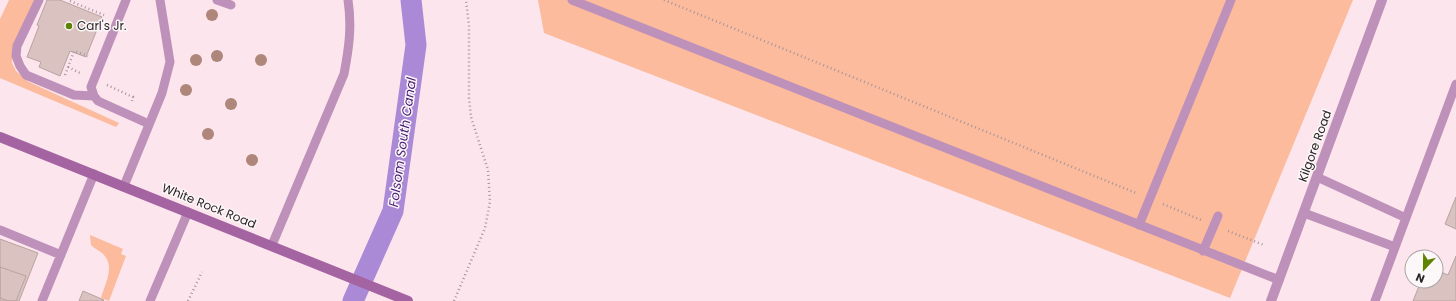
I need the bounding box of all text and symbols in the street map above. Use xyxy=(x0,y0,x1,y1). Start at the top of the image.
place label: Carl's Jr. xyxy=(77,17,127,34)
marker: Carl's Jr. xyxy=(64,21,74,31)
water label: Folsom South Canal xyxy=(384,75,421,208)
street label: Kilgore Road xyxy=(1294,108,1335,184)
street label: White Rock Road xyxy=(160,179,259,232)
north arrow xyxy=(1404,249,1444,289)
text: N xyxy=(1413,269,1427,287)

